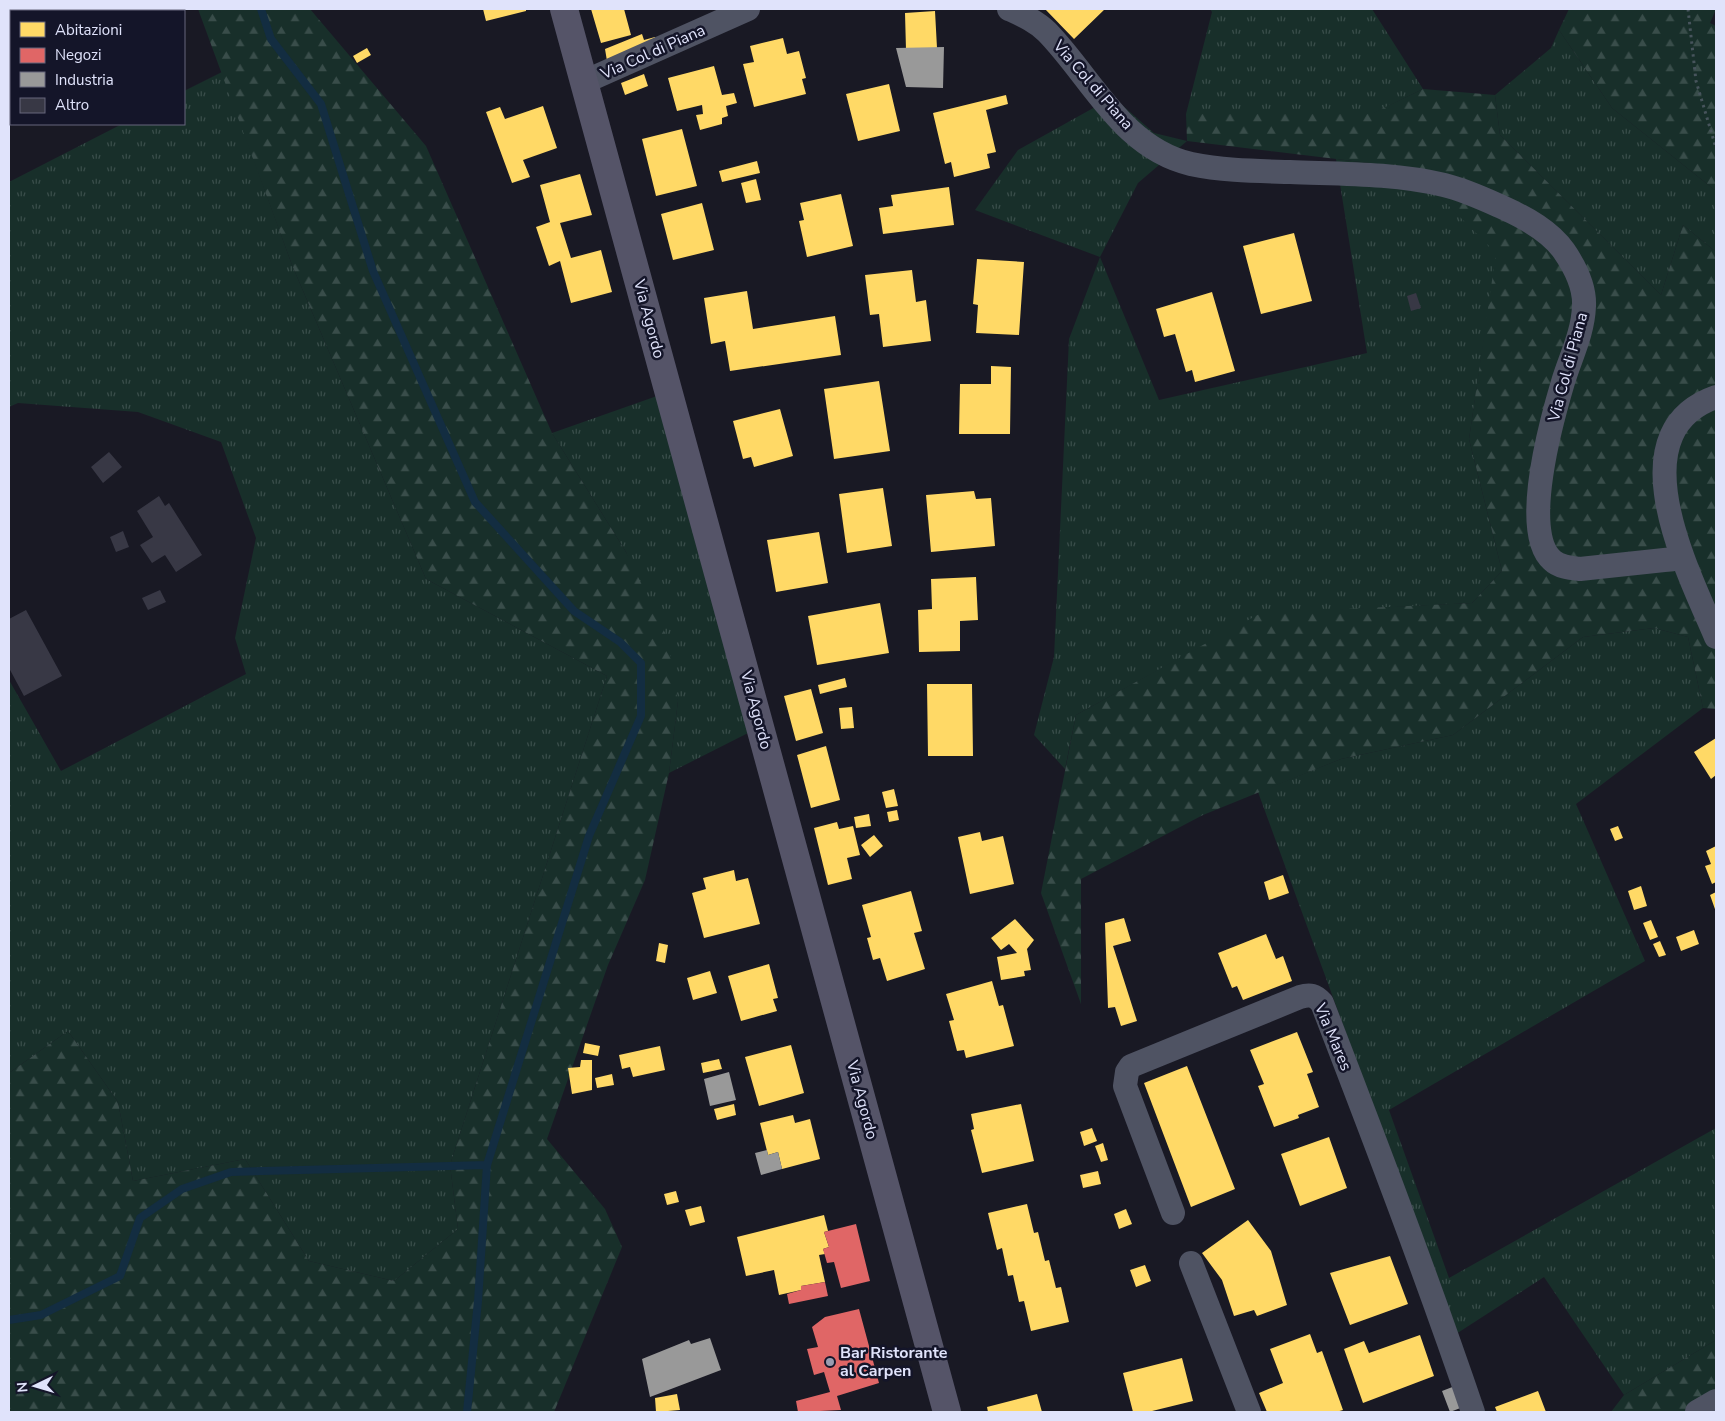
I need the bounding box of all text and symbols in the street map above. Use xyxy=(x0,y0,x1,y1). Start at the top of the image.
legend xyxy=(10,10,185,125)
street label: Via Col di Piana xyxy=(596,19,709,85)
text: Abitazioni xyxy=(55,20,122,40)
street label: Via Col di Piana xyxy=(1047,35,1138,135)
text: Negozi xyxy=(55,45,102,65)
text: Industria xyxy=(55,70,114,90)
text: Altro xyxy=(55,95,89,115)
street label: Via Agordo xyxy=(628,276,670,361)
street label: Via Col di Piana xyxy=(1543,310,1593,425)
street label: Via Agordo xyxy=(735,667,777,752)
street label: Via Mares xyxy=(1309,999,1357,1074)
street label: Via Agordo xyxy=(841,1057,883,1142)
place label: Bar Ristorante al Carpen xyxy=(840,1342,948,1382)
marker: Bar Ristorante al Carpen xyxy=(824,1356,836,1368)
north arrow xyxy=(10,1361,60,1411)
text: N xyxy=(13,1381,32,1393)

